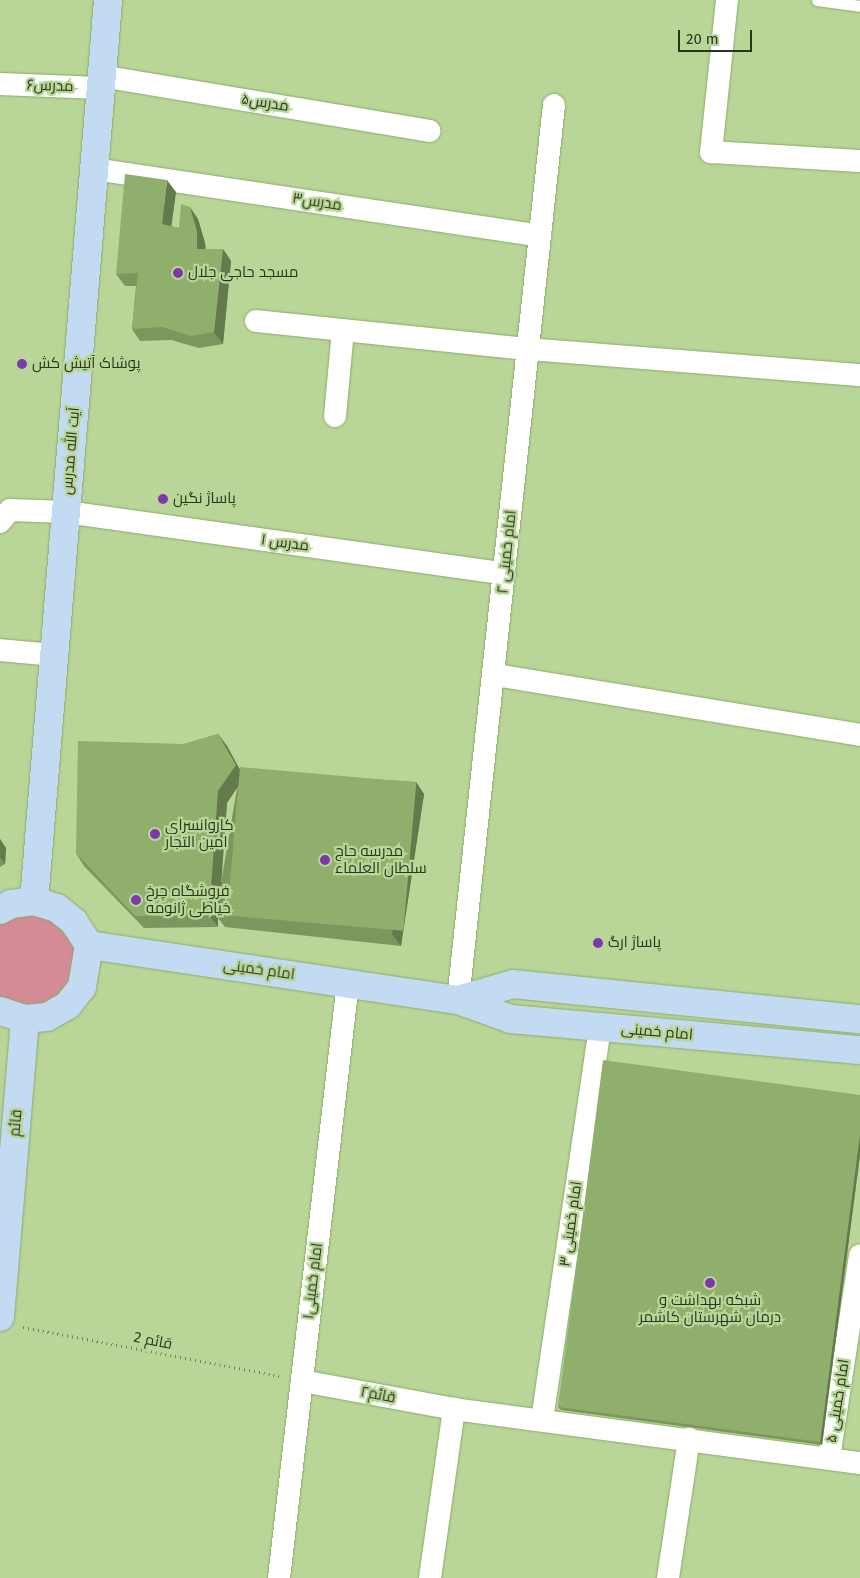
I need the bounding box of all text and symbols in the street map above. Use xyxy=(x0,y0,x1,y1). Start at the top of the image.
scale bar xyxy=(680,20,754,52)
text: 20 m xyxy=(686,30,719,48)
street label: مدرس۶ xyxy=(26,76,74,96)
street label: مدرس۵ xyxy=(240,90,290,116)
street label: مدرس۳ xyxy=(291,189,343,215)
place label: مسجد حاجی جلال xyxy=(188,264,298,282)
marker: مسجد حاجی جلال xyxy=(172,267,184,279)
place label: پوشاک آتیش کش xyxy=(32,355,140,373)
marker: پوشاک آتیش کش xyxy=(16,358,28,370)
street label: آیت الله مدرس xyxy=(58,406,84,496)
place label: پاساژ نگین xyxy=(173,490,236,508)
marker: پاساژ نگین xyxy=(157,493,169,505)
street label: امام خمینی ۲ xyxy=(494,509,520,595)
street label: مدرس ۱ xyxy=(260,531,310,555)
place label: کاروانسرای امین التجار xyxy=(165,816,234,851)
marker: کاروانسرای امین التجار xyxy=(149,828,161,840)
place label: مدرسه حاج سلطان العلماء xyxy=(335,842,427,877)
marker: مدرسه حاج سلطان العلماء xyxy=(319,854,331,866)
place label: فروشگاه چرخ خیاطی ژانومه xyxy=(146,882,230,917)
marker: فروشگاه چرخ خیاطی ژانومه xyxy=(130,894,142,906)
place label: پاساژ ارگ xyxy=(608,934,661,952)
marker: پاساژ ارگ xyxy=(592,937,604,949)
street label: امام خمینی xyxy=(222,956,296,984)
street label: امام خمینی xyxy=(620,1020,694,1044)
street label: قائم xyxy=(6,1109,26,1137)
street label: امام خمینی ۳ xyxy=(556,1180,586,1268)
street label: امام خمینی۱ xyxy=(299,1242,327,1320)
marker: شبکه بهداشت و درمان شهرستان کاشمر xyxy=(704,1277,716,1289)
place label: شبکه بهداشت و درمان شهرستان کاشمر xyxy=(639,1291,781,1326)
street label: قائم 2 xyxy=(132,1328,174,1354)
street label: امام خمینی ۵ xyxy=(823,1358,853,1444)
street label: قائم۲ xyxy=(359,1383,397,1407)

